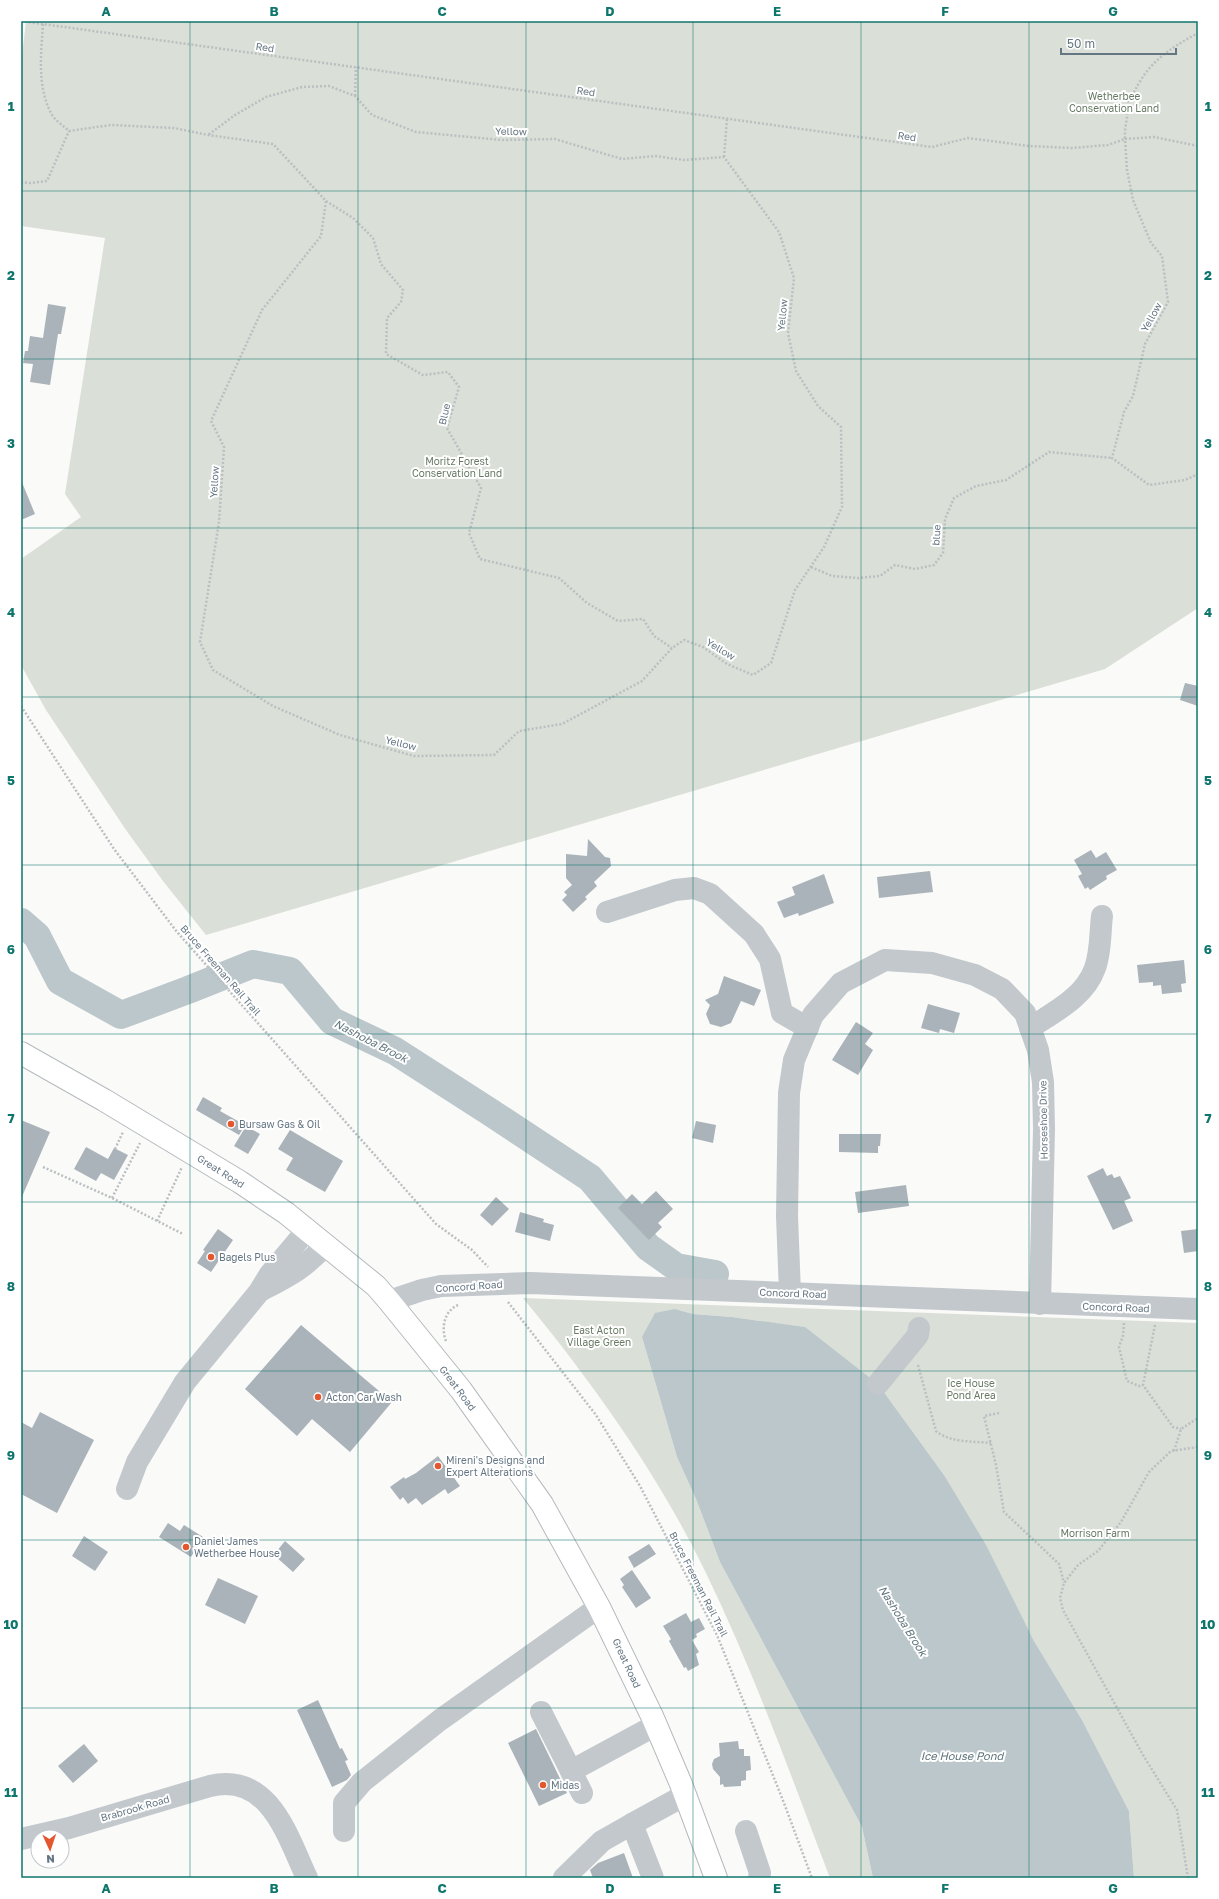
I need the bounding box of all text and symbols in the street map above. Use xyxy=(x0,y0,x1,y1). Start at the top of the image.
text: A xyxy=(101,3,111,19)
text: B xyxy=(269,3,279,19)
text: C xyxy=(437,3,447,19)
text: D xyxy=(605,3,615,19)
text: E xyxy=(773,3,781,19)
text: F xyxy=(941,3,949,19)
text: G xyxy=(1108,3,1118,19)
scale bar xyxy=(1061,30,1176,56)
text: 50 m xyxy=(1067,36,1095,51)
street label: Red xyxy=(255,40,275,54)
street label: Red xyxy=(576,84,596,98)
park label: Wetherbee Conservation Land xyxy=(1069,90,1159,114)
text: 1 xyxy=(8,98,15,114)
text: 1 xyxy=(1205,98,1212,114)
street label: Yellow xyxy=(495,125,527,137)
street label: Red xyxy=(897,129,917,143)
text: 2 xyxy=(7,267,15,283)
text: 2 xyxy=(1204,267,1212,283)
street label: Yellow xyxy=(775,299,789,331)
street label: Yellow xyxy=(1138,300,1164,334)
street label: Blue xyxy=(436,402,452,426)
text: 3 xyxy=(7,435,15,451)
text: 3 xyxy=(1204,435,1212,451)
park label: Moritz Forest Conservation Land xyxy=(412,455,502,479)
street label: Yellow xyxy=(207,466,221,498)
street label: blue xyxy=(929,524,943,546)
text: 4 xyxy=(7,604,15,620)
text: 4 xyxy=(1204,604,1212,620)
street label: Yellow xyxy=(704,636,738,662)
street label: Yellow xyxy=(384,733,418,753)
text: 5 xyxy=(7,772,15,788)
text: 5 xyxy=(1204,772,1212,788)
street label: Bruce Freeman Rail Trail xyxy=(178,922,264,1018)
text: 6 xyxy=(7,941,15,957)
text: 6 xyxy=(1204,941,1212,957)
water label: Nashoba Brook xyxy=(332,1016,412,1065)
street label: Horseshoe Drive xyxy=(1036,1080,1050,1160)
text: 7 xyxy=(7,1110,15,1126)
text: 7 xyxy=(1204,1110,1212,1126)
place label: Bursaw Gas & Oil xyxy=(239,1118,320,1130)
marker: Bursaw Gas & Oil xyxy=(226,1119,236,1129)
street label: Great Road xyxy=(195,1152,247,1190)
place label: Bagels Plus xyxy=(219,1251,275,1263)
marker: Bagels Plus xyxy=(206,1252,216,1262)
text: 8 xyxy=(7,1278,15,1294)
street label: Concord Road xyxy=(435,1278,503,1294)
text: 8 xyxy=(1204,1278,1212,1294)
street label: Concord Road xyxy=(759,1286,827,1300)
street label: Concord Road xyxy=(1082,1300,1150,1314)
park label: East Acton Village Green xyxy=(567,1324,631,1348)
street label: Great Road xyxy=(437,1363,479,1413)
park label: Ice House Pond Area xyxy=(946,1377,996,1401)
place label: Acton Car Wash xyxy=(326,1391,402,1403)
marker: Acton Car Wash xyxy=(313,1392,323,1402)
text: 9 xyxy=(7,1447,15,1463)
text: 9 xyxy=(1204,1447,1212,1463)
place label: Mireni's Designs and Expert Alterations xyxy=(446,1454,545,1478)
marker: Mireni's Designs and Expert Alterations xyxy=(433,1461,443,1471)
park label: Morrison Farm xyxy=(1060,1527,1130,1539)
street label: Bruce Freeman Rail Trail xyxy=(667,1529,731,1639)
place label: Daniel James Wetherbee House xyxy=(194,1535,280,1559)
marker: Daniel James Wetherbee House xyxy=(181,1542,191,1552)
water label: Nashoba Brook xyxy=(877,1583,931,1660)
text: 10 xyxy=(3,1616,19,1632)
text: 10 xyxy=(1200,1616,1216,1632)
street label: Great Road xyxy=(610,1636,644,1690)
water label: Ice House Pond xyxy=(921,1749,1004,1762)
place label: Midas xyxy=(551,1779,579,1791)
marker: Midas xyxy=(538,1780,548,1790)
text: 11 xyxy=(4,1784,18,1800)
text: 11 xyxy=(1201,1784,1215,1800)
street label: Brabrook Road xyxy=(99,1792,171,1824)
north arrow xyxy=(30,1829,70,1869)
text: N xyxy=(46,1853,55,1866)
text: A xyxy=(101,1880,111,1896)
text: B xyxy=(269,1880,279,1896)
text: C xyxy=(437,1880,447,1896)
text: D xyxy=(605,1880,615,1896)
text: E xyxy=(773,1880,781,1896)
text: F xyxy=(941,1880,949,1896)
text: G xyxy=(1108,1880,1118,1896)

